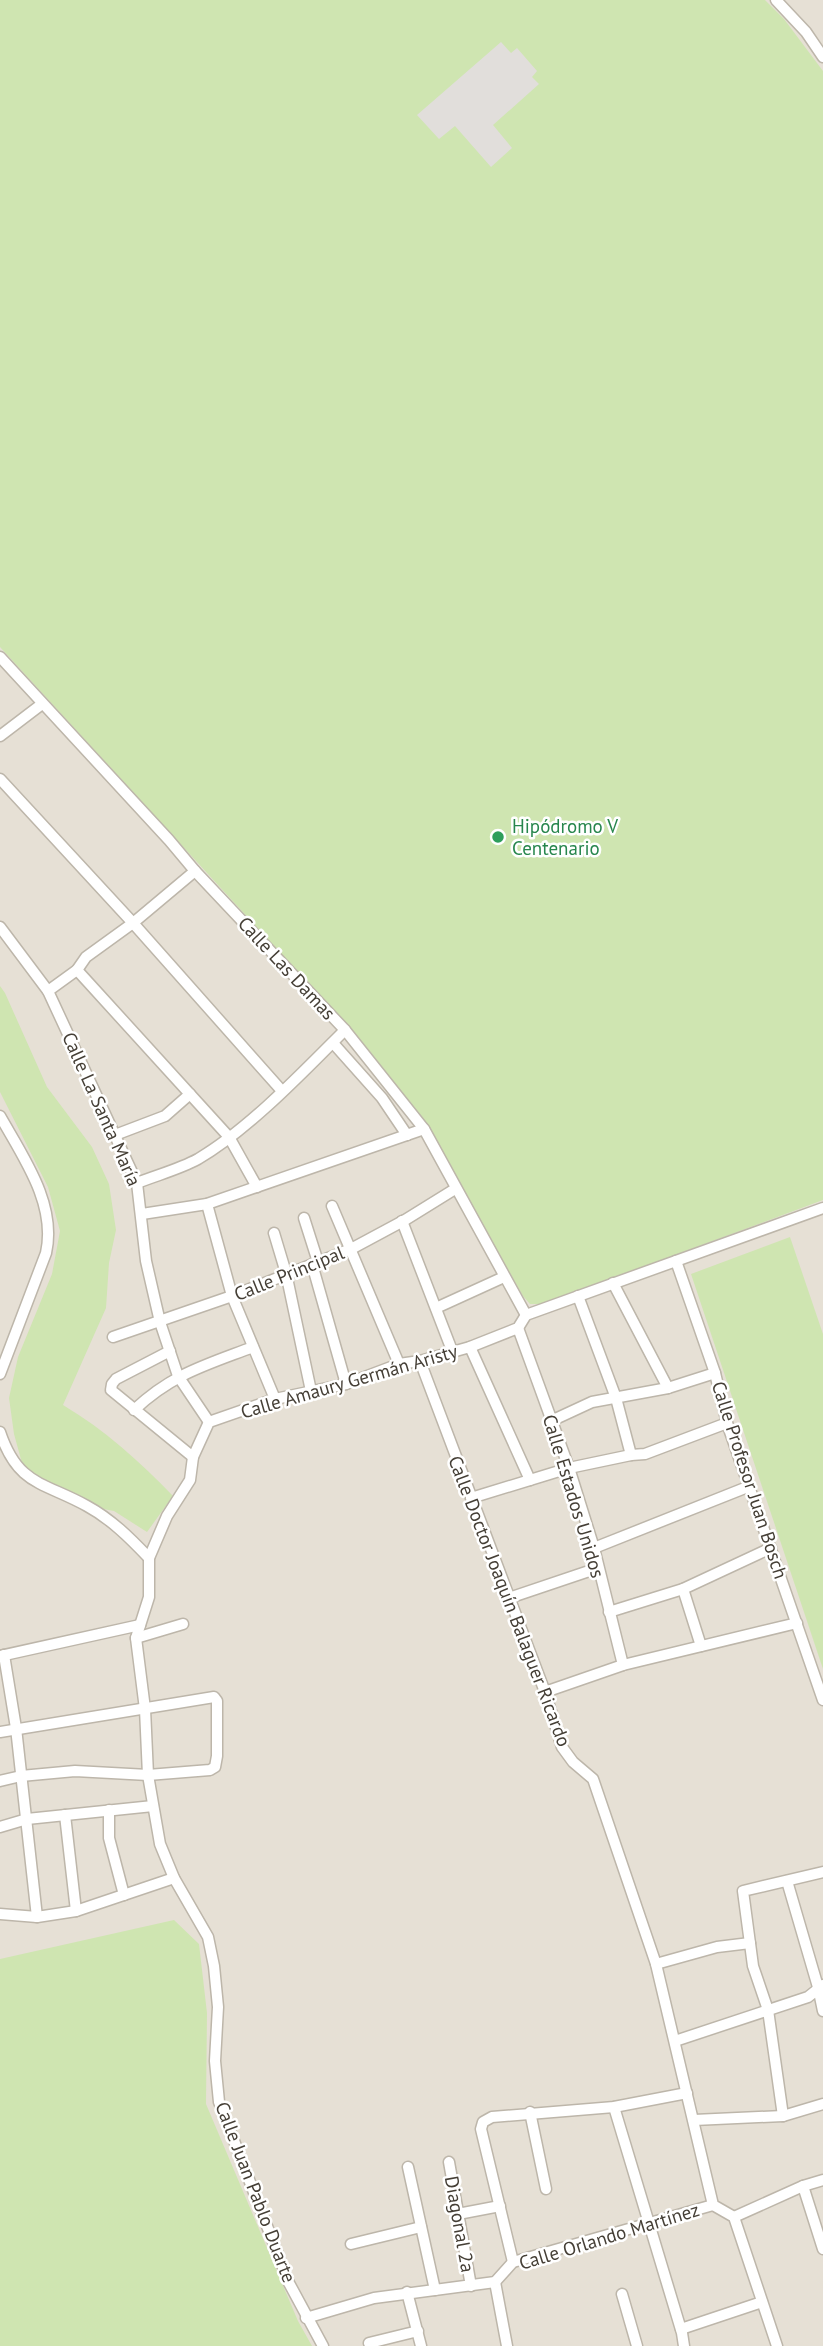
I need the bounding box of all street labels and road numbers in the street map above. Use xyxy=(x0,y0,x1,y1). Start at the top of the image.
street label: Calle Las Damas xyxy=(233,911,341,1025)
street label: Calle La Santa María xyxy=(57,1028,147,1190)
street label: Calle Principal xyxy=(230,1240,348,1306)
street label: Calle Amaury Germán Aristy xyxy=(238,1338,460,1423)
street label: Calle Profesor Juan Bosch xyxy=(707,1378,793,1582)
street label: Calle Estados Unidos xyxy=(538,1411,610,1581)
street label: Calle Doctor Joaquín Balaguer Ricardo xyxy=(443,1452,577,1750)
street label: Calle Juan Pablo Duarte xyxy=(210,2098,302,2286)
street label: Diagonal 2a xyxy=(440,2174,480,2274)
street label: Calle Orlando Martínez xyxy=(516,2197,702,2275)

